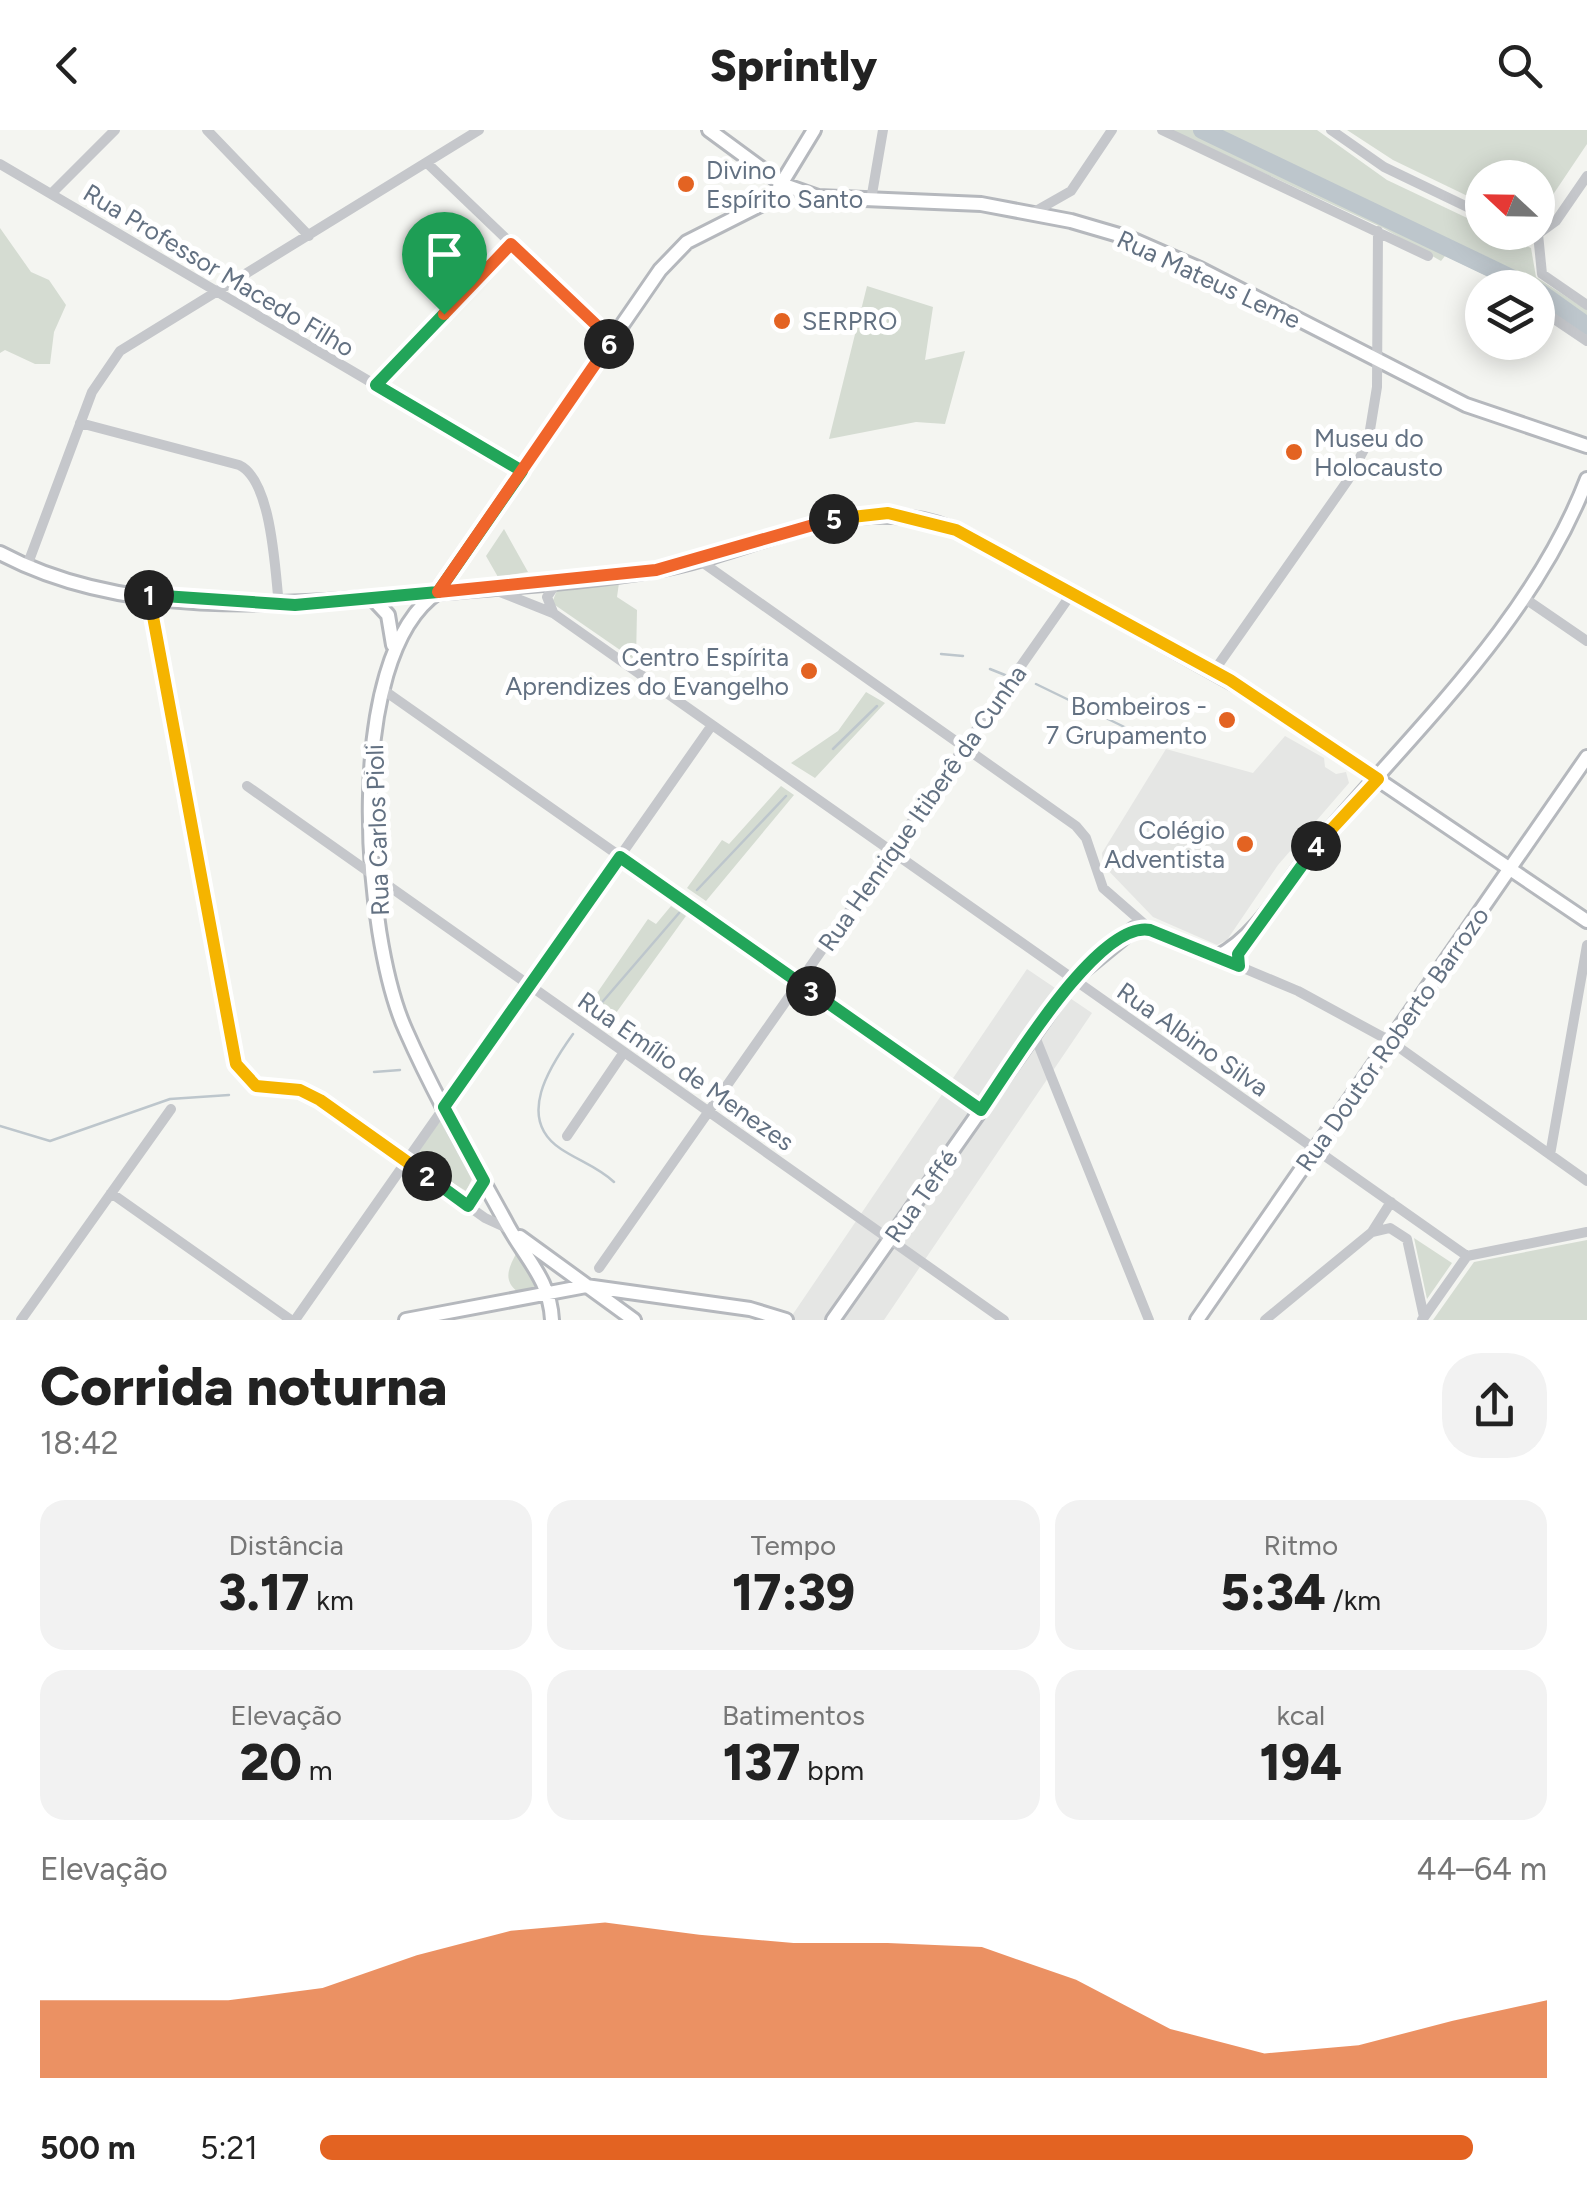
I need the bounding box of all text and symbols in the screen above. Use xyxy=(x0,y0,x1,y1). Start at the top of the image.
icon: back xyxy=(40,38,95,93)
text: Sprintly xyxy=(710,38,877,92)
icon: search xyxy=(1492,38,1547,93)
place label: Divino Espírito Santo xyxy=(706,155,863,214)
north arrow xyxy=(1465,160,1555,250)
map controls xyxy=(1465,160,1555,360)
marker: Divino Espírito Santo xyxy=(675,173,697,195)
street label: Rua Professor Macedo Filho xyxy=(78,177,360,363)
pin xyxy=(402,212,487,315)
street label: Rua Mateus Leme xyxy=(1113,223,1305,335)
icon: arrive xyxy=(417,227,472,282)
button: layers xyxy=(1465,270,1555,360)
place label: SERPRO xyxy=(802,306,897,336)
marker: SERPRO xyxy=(771,310,793,332)
pin: 6 xyxy=(584,319,634,369)
text: 6 xyxy=(601,327,617,361)
place label: Museu do Holocausto xyxy=(1314,423,1443,482)
marker: Museu do Holocausto xyxy=(1283,441,1305,463)
pin: 5 xyxy=(809,494,859,544)
text: 5 xyxy=(826,502,842,536)
pin: 1 xyxy=(124,570,174,620)
text: 1 xyxy=(143,578,155,612)
place label: Centro Espírita Aprendizes do Evangelho xyxy=(505,642,789,701)
street label: Rua Henrique Itiberê da Cunha xyxy=(812,659,1032,957)
marker: Centro Espírita Aprendizes do Evangelho xyxy=(798,660,820,682)
place label: Bombeiros - 7 Grupamento xyxy=(1046,691,1207,750)
marker: Bombeiros - 7 Grupamento xyxy=(1216,709,1238,731)
street label: Rua Carlos Pioli xyxy=(359,744,395,916)
place label: Colégio Adventista xyxy=(1104,815,1225,874)
pin: 4 xyxy=(1291,821,1341,871)
text: 4 xyxy=(1307,829,1325,863)
marker: Colégio Adventista xyxy=(1234,833,1256,855)
street label: Rua Doutor Roberto Barrozo xyxy=(1289,901,1495,1177)
pin: 3 xyxy=(786,966,836,1016)
text: 3 xyxy=(803,974,819,1008)
street label: Rua Albino Silva xyxy=(1111,976,1275,1102)
street label: Rua Emílio de Menezes xyxy=(572,985,800,1157)
street label: Rua Teffé xyxy=(878,1144,964,1248)
pin: 2 xyxy=(402,1151,452,1201)
text: 2 xyxy=(419,1159,435,1193)
text: Corrida noturna xyxy=(40,1353,447,1419)
button: share xyxy=(1442,1353,1547,1458)
text: 18:42 xyxy=(40,1424,119,1462)
text: Distância xyxy=(229,1528,344,1562)
text: Tempo xyxy=(751,1528,836,1562)
text: Ritmo xyxy=(1263,1528,1338,1562)
text: 3.17 xyxy=(219,1562,309,1623)
text: 17:39 xyxy=(732,1562,855,1623)
text: 5:34 xyxy=(1221,1562,1326,1623)
text: km xyxy=(309,1583,354,1617)
text: /km xyxy=(1326,1583,1381,1617)
text: Elevação xyxy=(230,1698,342,1732)
text: Batimentos xyxy=(722,1698,865,1732)
text: kcal xyxy=(1276,1698,1325,1732)
text: 20 xyxy=(240,1732,302,1793)
text: 137 xyxy=(723,1732,800,1793)
text: 194 xyxy=(1260,1732,1342,1793)
text: m xyxy=(302,1753,333,1787)
text: bpm xyxy=(800,1753,864,1787)
text: Elevação xyxy=(40,1850,168,1888)
text: 44–64 m xyxy=(1417,1850,1547,1888)
text: 500 m xyxy=(40,2129,136,2167)
text: 5:21 xyxy=(200,2129,258,2167)

